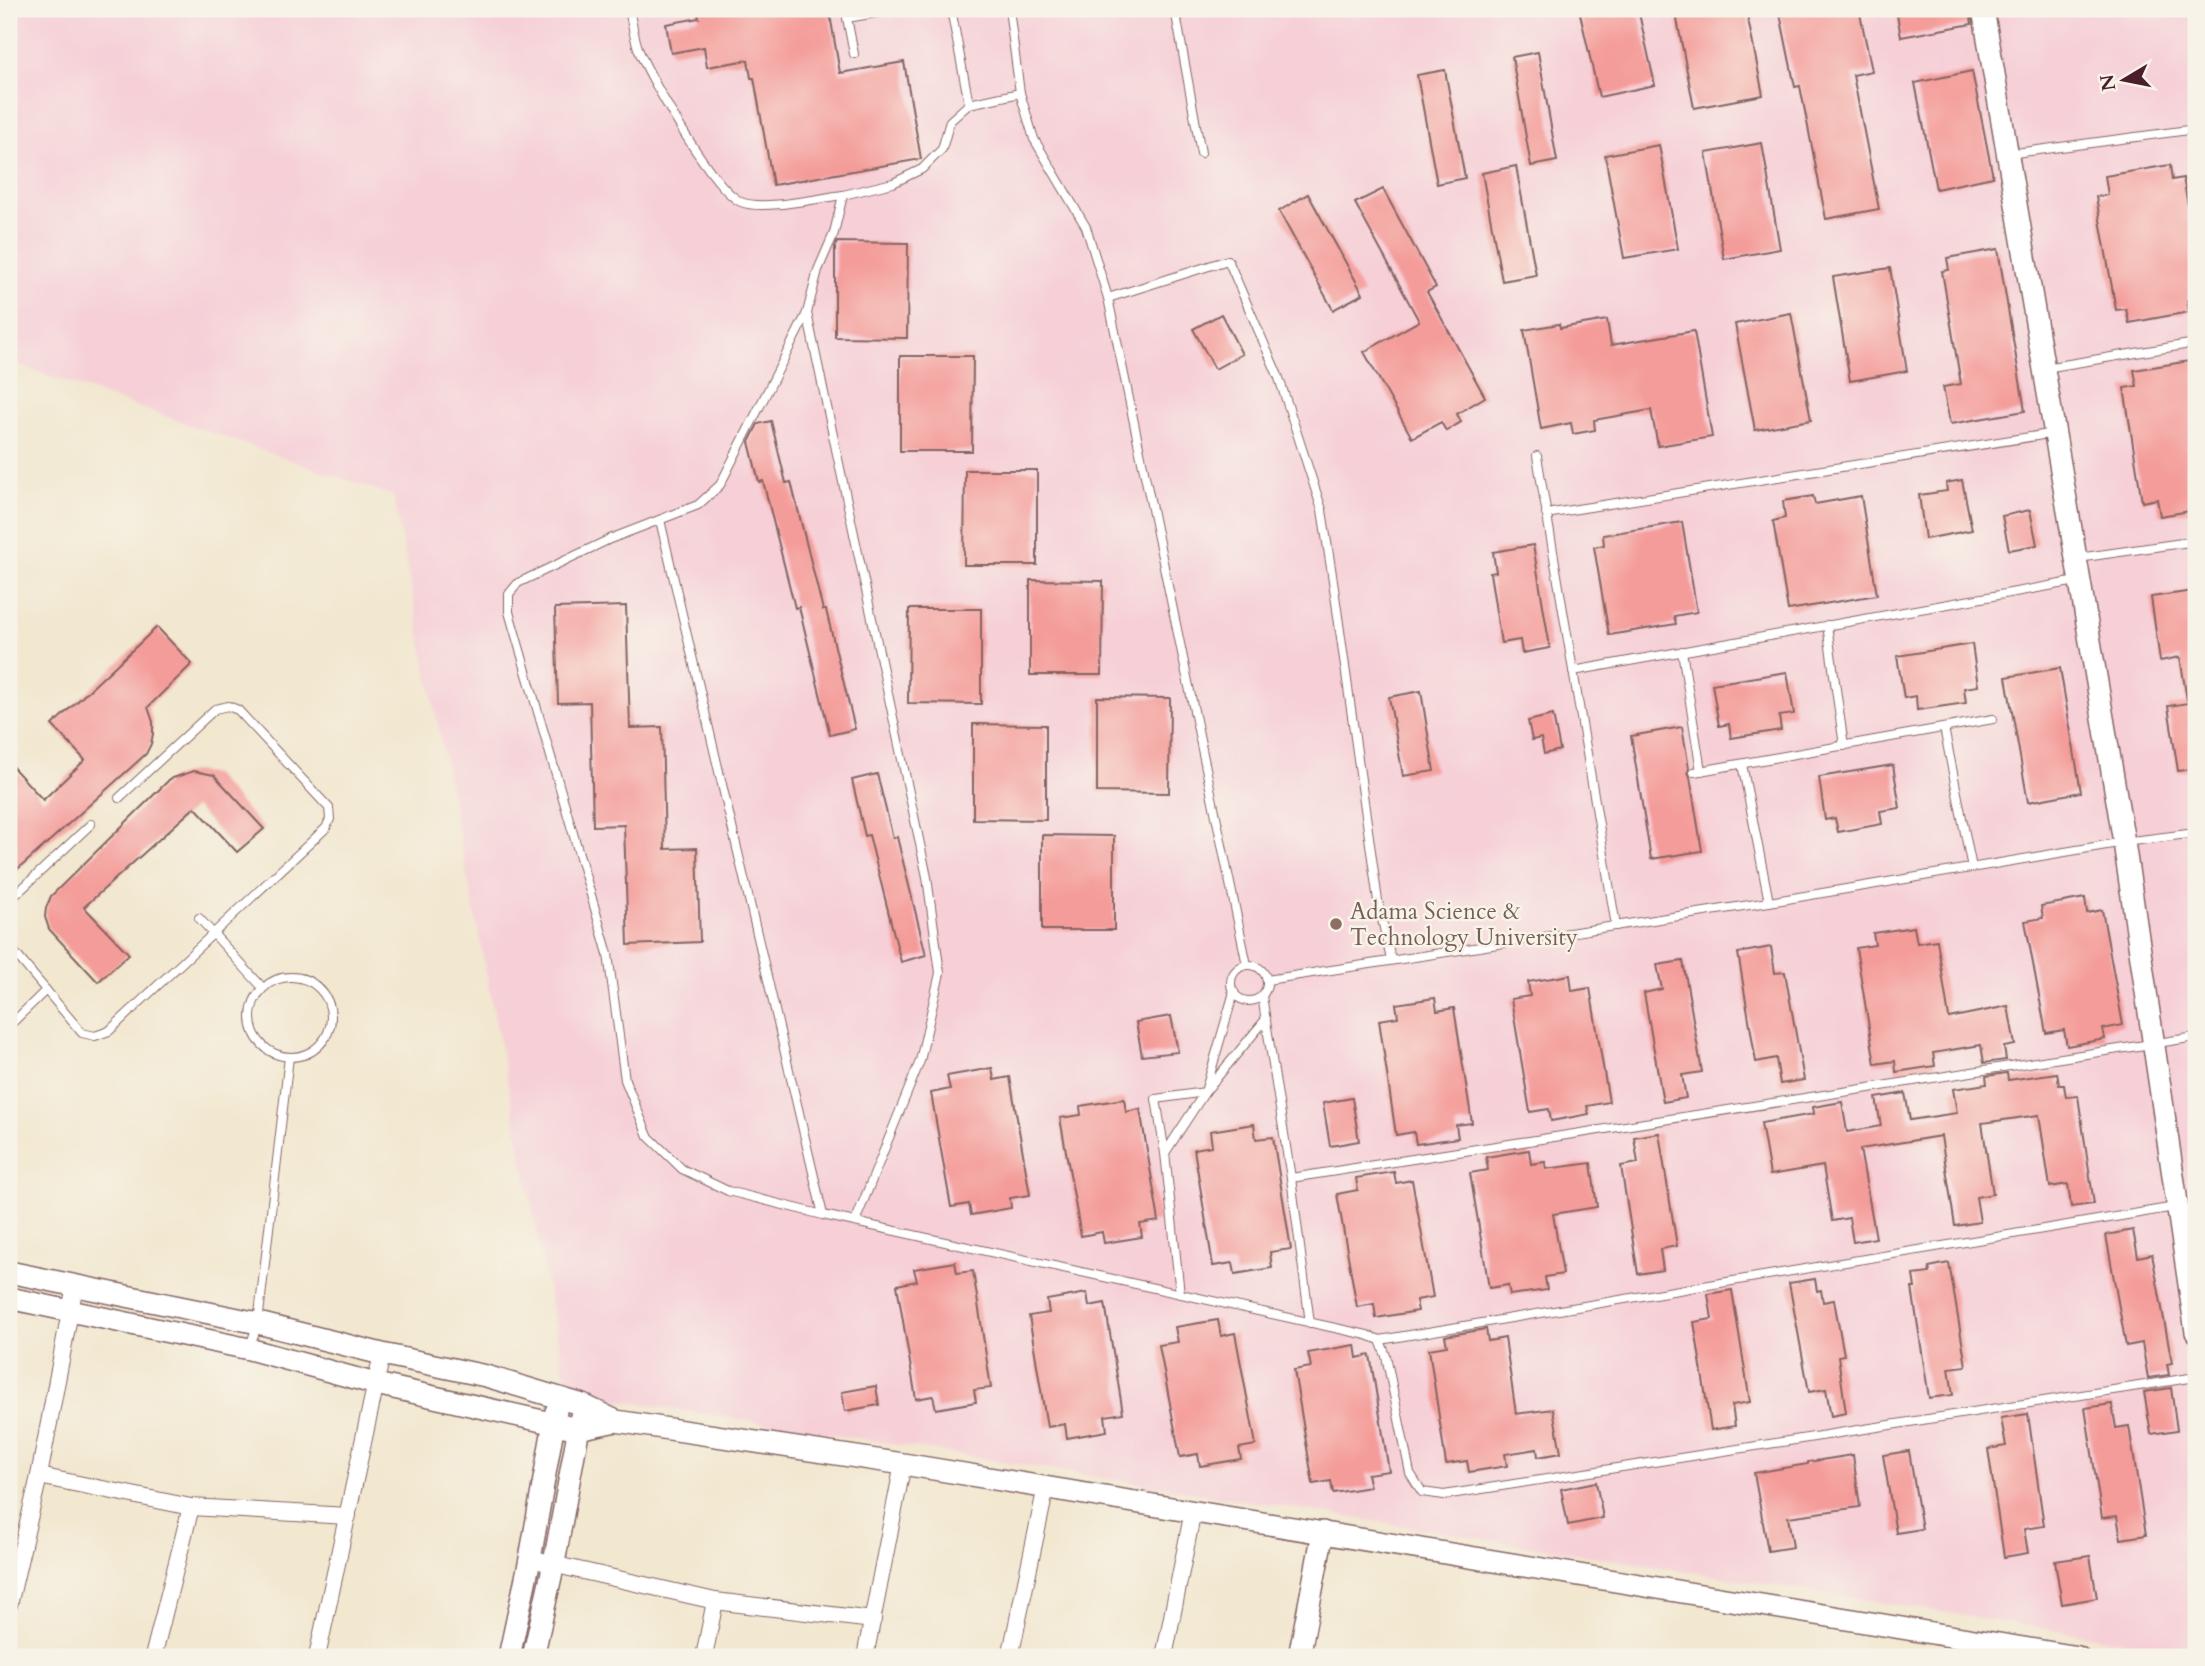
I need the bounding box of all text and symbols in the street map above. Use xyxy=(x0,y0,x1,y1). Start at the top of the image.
north arrow xyxy=(2090,46,2160,116)
text: N xyxy=(2094,72,2122,93)
place label: Adama Science & Technology University xyxy=(1350,896,1578,953)
marker: Adama Science & Technology University xyxy=(1328,916,1344,932)

